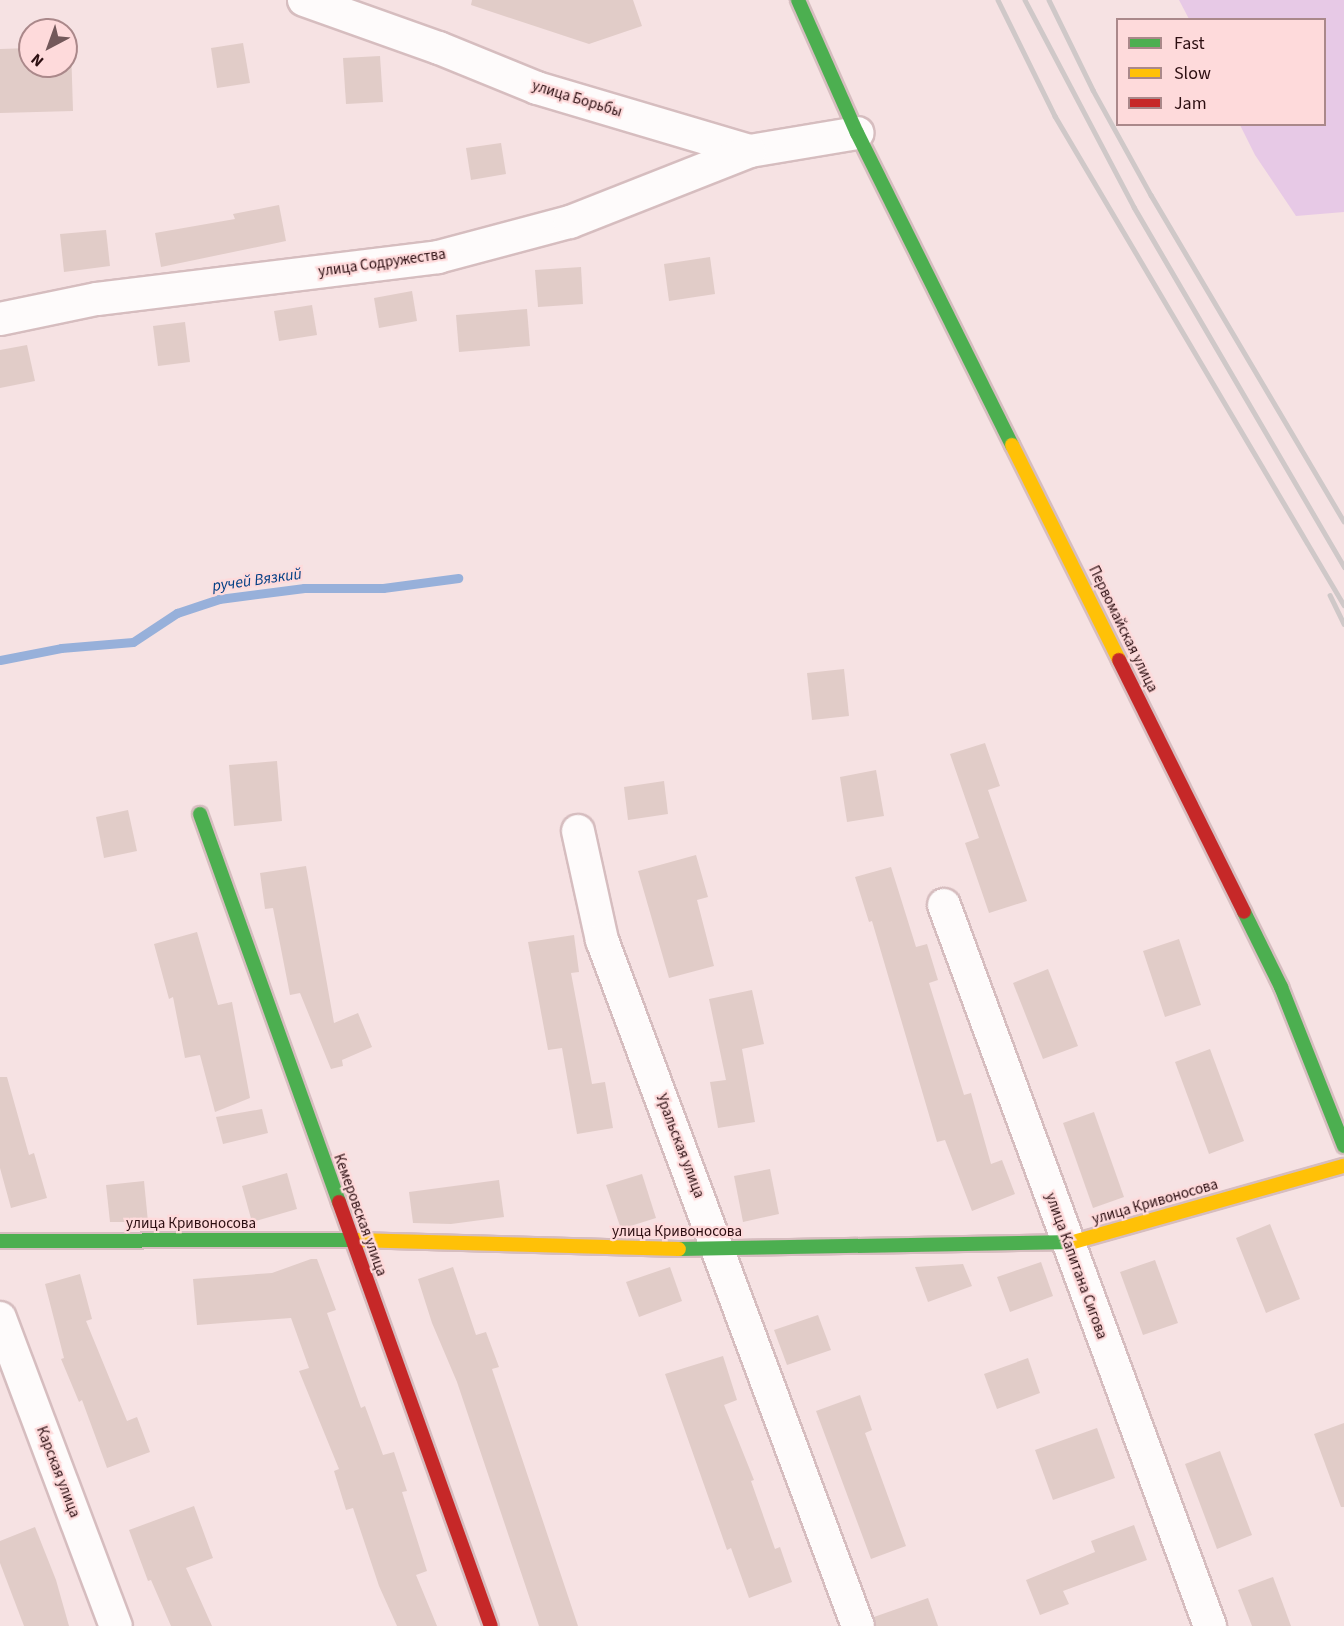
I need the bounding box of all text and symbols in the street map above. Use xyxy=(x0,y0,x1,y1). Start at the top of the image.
north arrow xyxy=(18,18,78,78)
legend xyxy=(1116,18,1326,126)
text: Fast xyxy=(1174,31,1205,56)
text: N xyxy=(26,48,49,72)
text: Slow xyxy=(1174,61,1211,86)
street label: улица Борьбы xyxy=(530,77,624,121)
text: Jam xyxy=(1174,91,1207,116)
street label: улица Содружества xyxy=(317,245,447,281)
street label: Первомайская улица xyxy=(1085,563,1161,695)
water label: ручей Вязкий xyxy=(211,564,303,596)
street label: Уральская улица xyxy=(652,1091,708,1201)
street label: Кемеровская улица xyxy=(330,1151,390,1279)
street label: улица Кривоносова xyxy=(1090,1175,1220,1229)
street label: улица Капитана Сигова xyxy=(1041,1190,1111,1342)
street label: улица Кривоносова xyxy=(126,1215,256,1233)
street label: улица Кривоносова xyxy=(612,1223,742,1241)
street label: Карская улица xyxy=(32,1424,84,1520)

